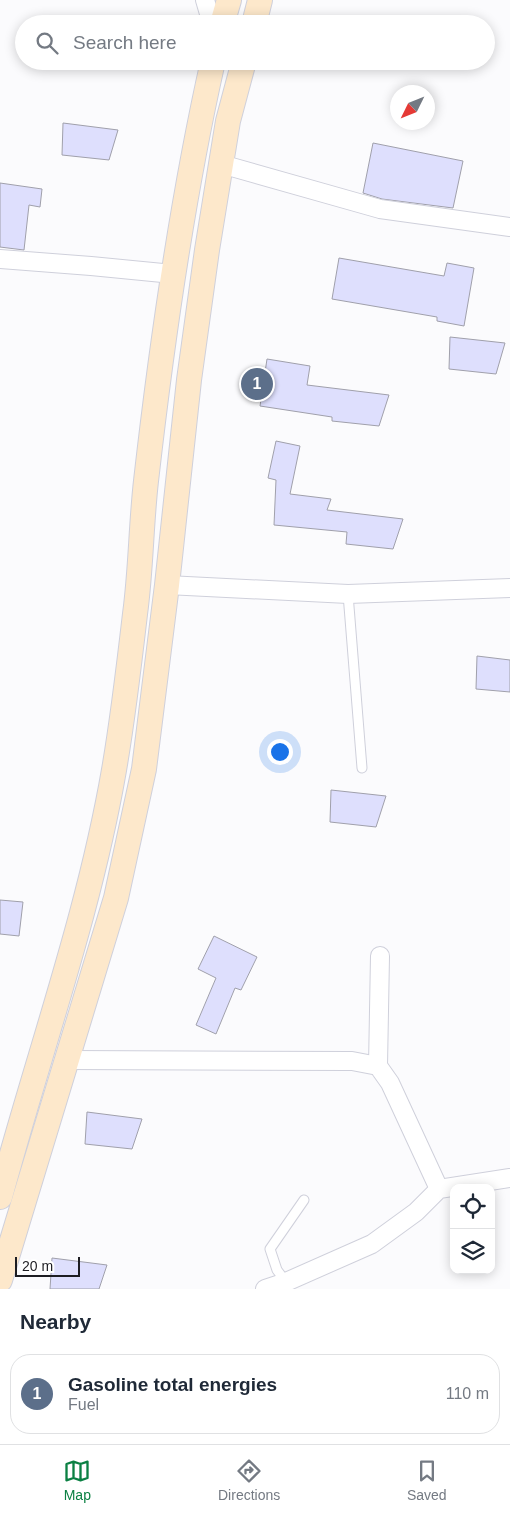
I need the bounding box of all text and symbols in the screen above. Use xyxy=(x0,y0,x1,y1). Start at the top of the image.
search box xyxy=(15,15,495,70)
icon: search xyxy=(33,29,61,57)
text: Search here xyxy=(73,32,177,53)
north arrow xyxy=(390,85,435,130)
pin: 1 xyxy=(241,365,273,403)
your location xyxy=(267,739,293,765)
map controls xyxy=(450,1184,495,1274)
button: locate xyxy=(450,1184,495,1229)
button: layers xyxy=(450,1229,495,1274)
scale bar xyxy=(15,1254,80,1277)
text: 20 m xyxy=(22,1258,53,1274)
text: Nearby xyxy=(20,1310,91,1333)
text: Gasoline total energies xyxy=(68,1374,277,1395)
text: 1 xyxy=(33,1385,41,1402)
text: 110 m xyxy=(446,1385,489,1402)
text: Fuel xyxy=(68,1396,99,1413)
tab: Map xyxy=(63,1457,91,1503)
tab: Directions xyxy=(218,1457,280,1503)
tab: Saved xyxy=(407,1457,447,1503)

